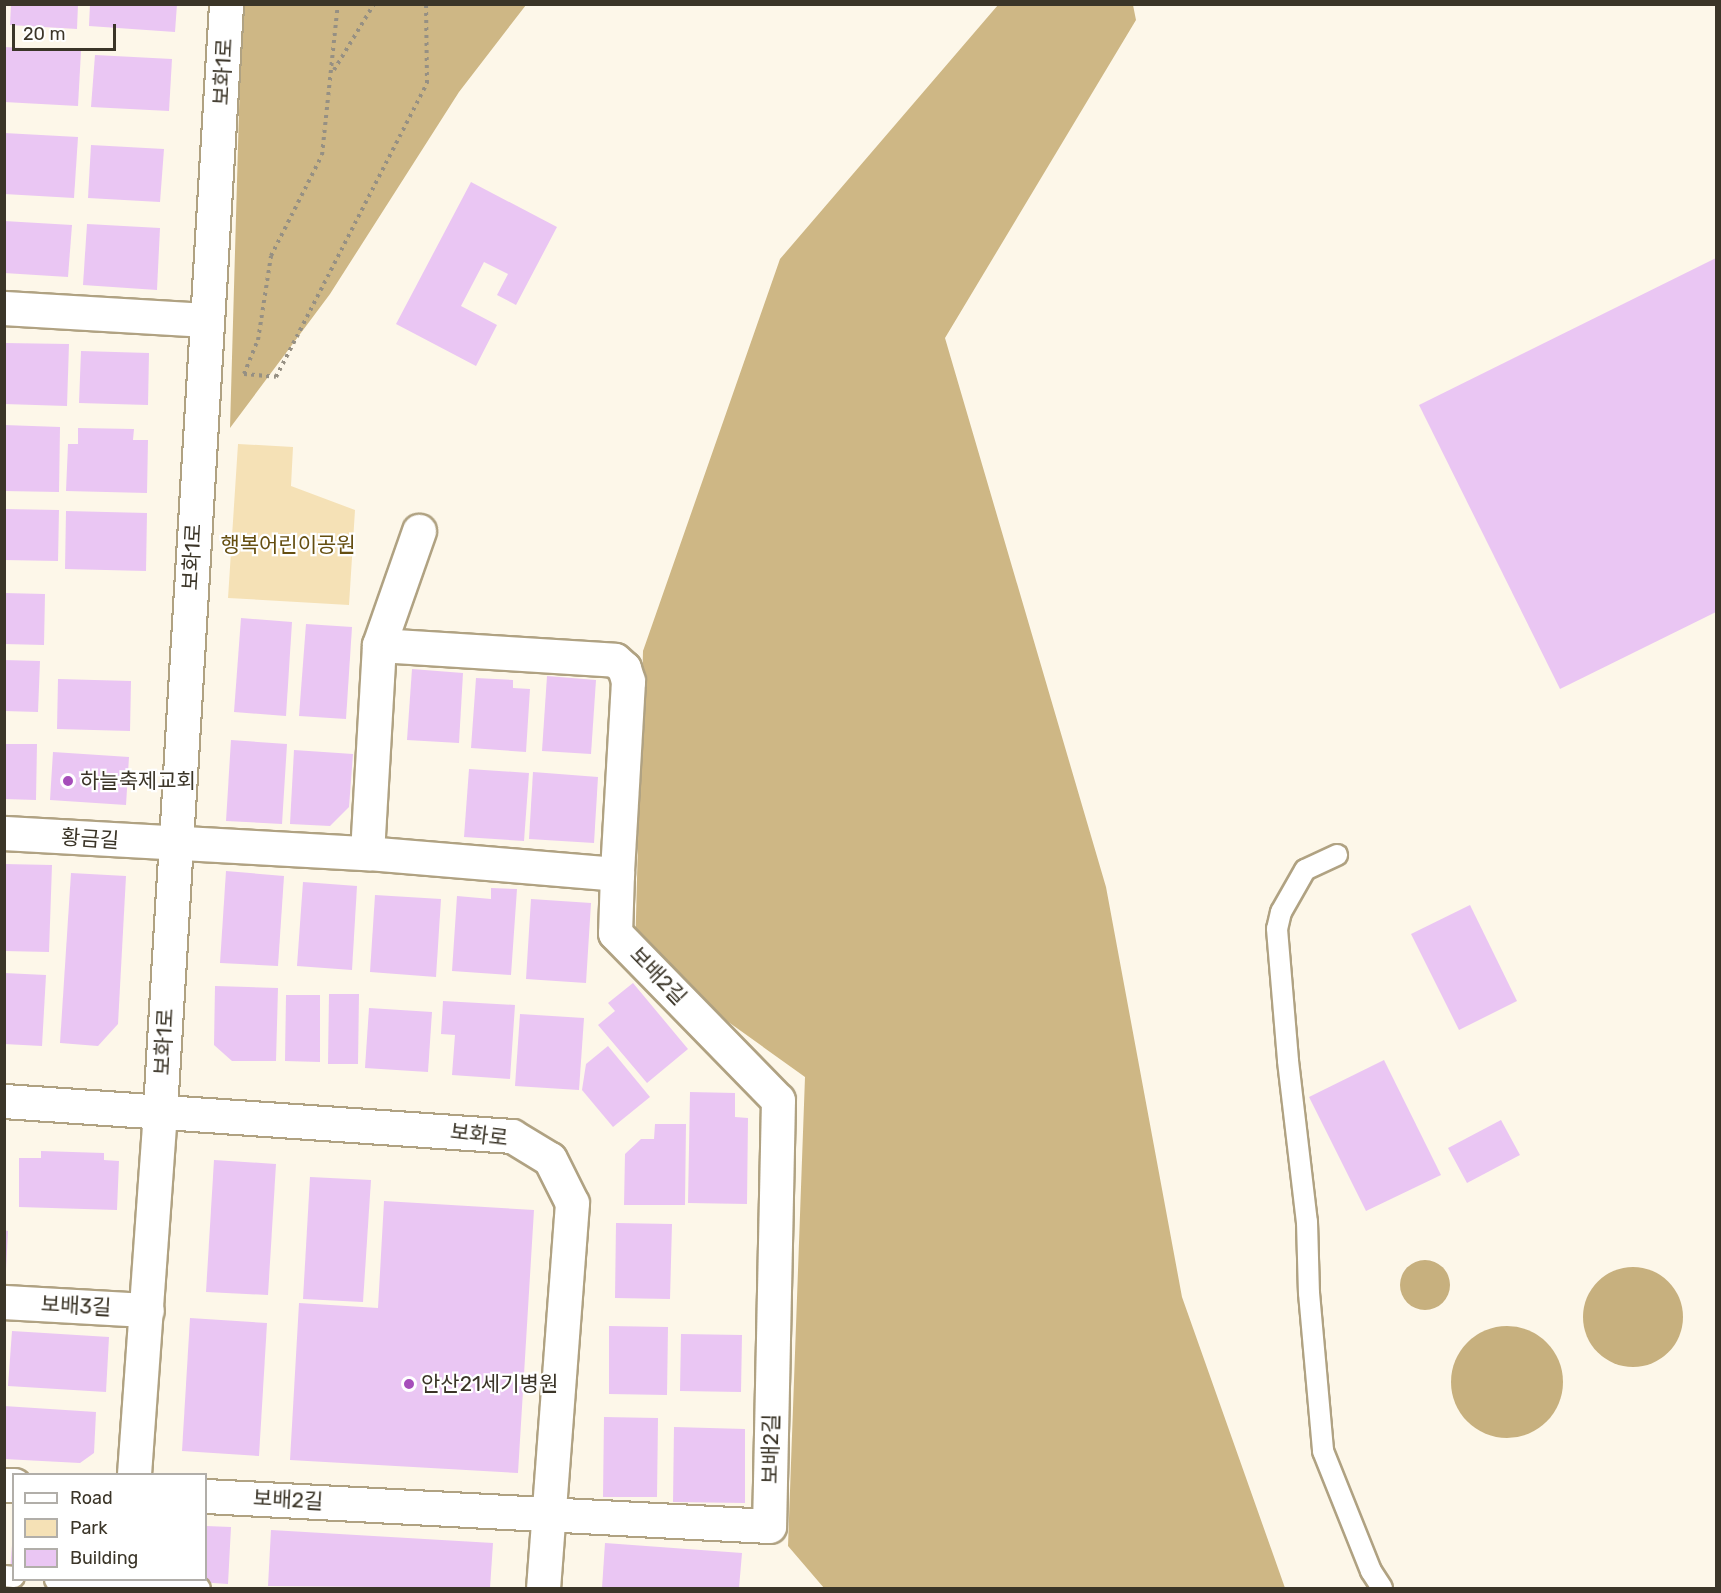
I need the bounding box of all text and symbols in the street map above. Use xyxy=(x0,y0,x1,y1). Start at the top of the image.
scale bar xyxy=(15,12,118,50)
text: 20 m xyxy=(23,23,65,45)
street label: 보화1로 xyxy=(209,38,237,106)
street label: 보화1로 xyxy=(178,523,206,591)
park label: 행복어린이공원 xyxy=(220,532,356,558)
place label: 하늘축제교회 xyxy=(80,768,196,794)
marker: 하늘축제교회 xyxy=(61,774,75,788)
street label: 황금길 xyxy=(60,824,120,854)
street label: 보배2길 xyxy=(625,942,691,1010)
street label: 보화1로 xyxy=(150,1008,178,1076)
street label: 보화로 xyxy=(449,1119,509,1151)
street label: 보배3길 xyxy=(40,1292,112,1320)
place label: 안산21세기병원 xyxy=(421,1371,558,1397)
marker: 안산21세기병원 xyxy=(402,1377,416,1391)
street label: 보배2길 xyxy=(758,1414,784,1484)
legend xyxy=(12,1473,207,1581)
street label: 보배2길 xyxy=(252,1486,324,1514)
text: Road xyxy=(70,1487,113,1509)
text: Park xyxy=(70,1517,107,1539)
text: Building xyxy=(70,1547,138,1569)

